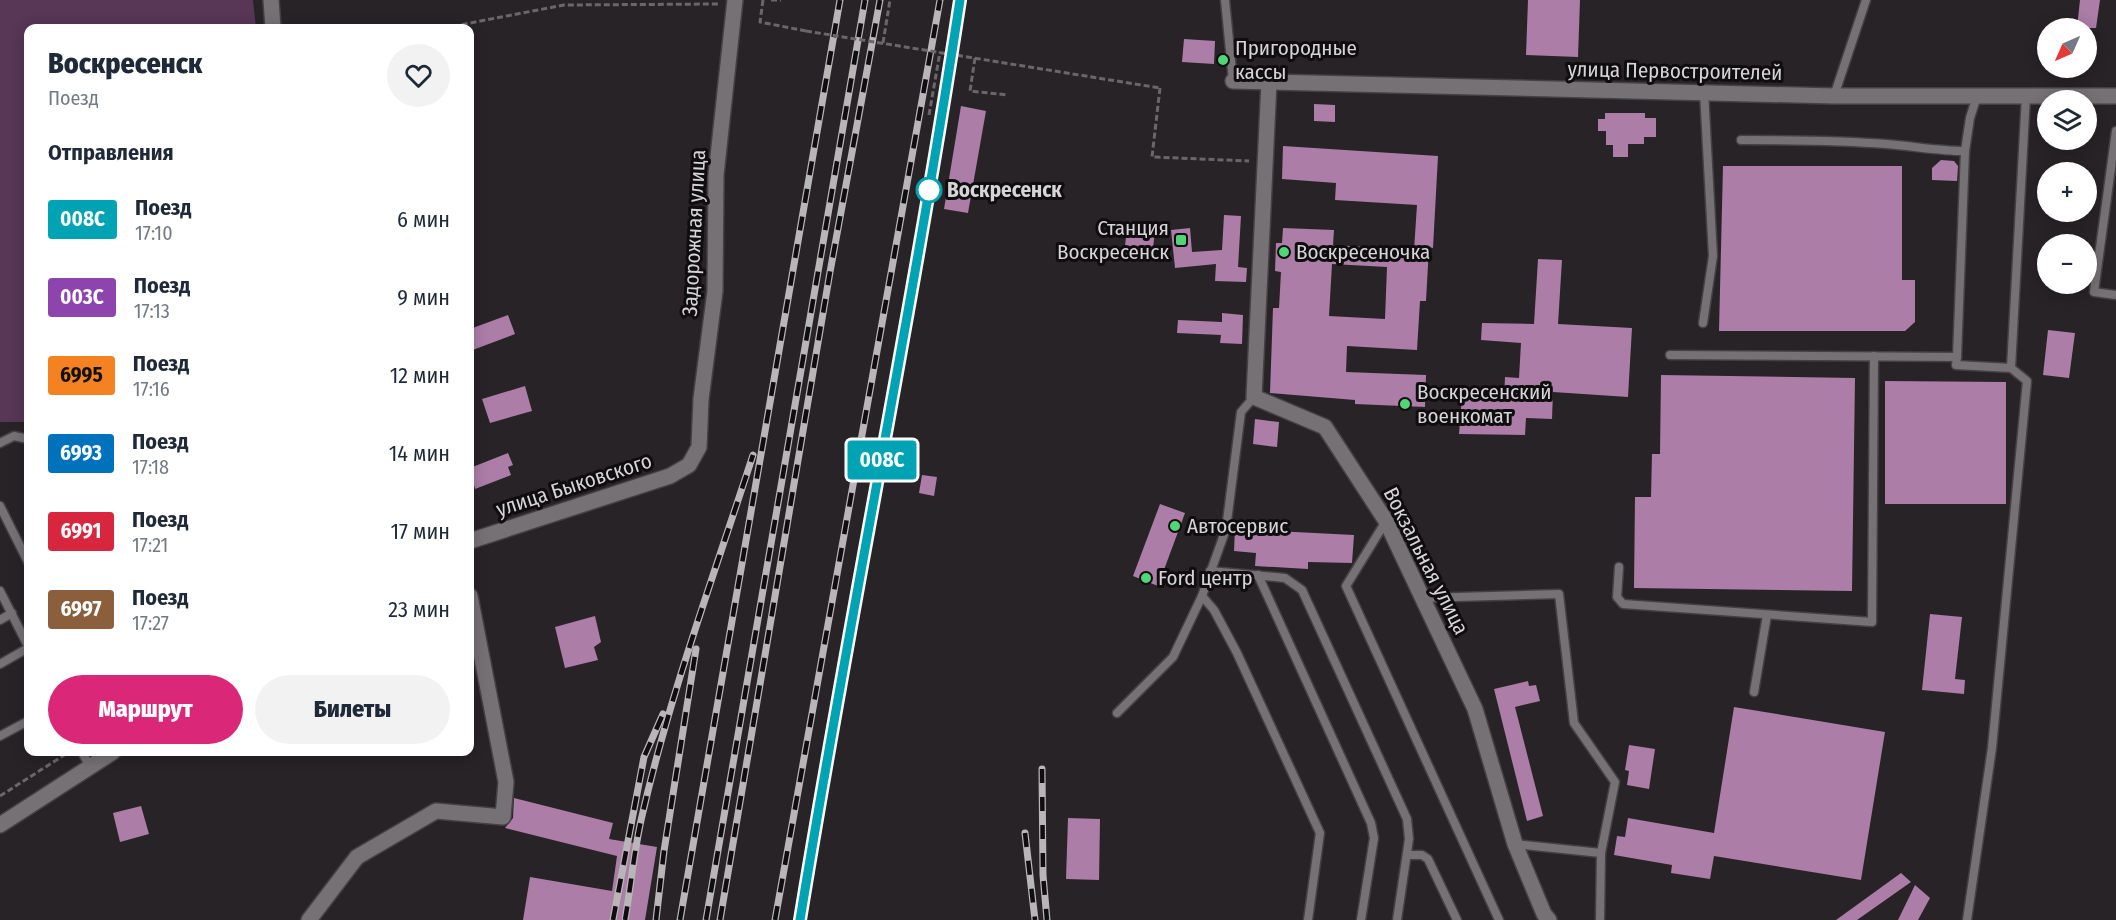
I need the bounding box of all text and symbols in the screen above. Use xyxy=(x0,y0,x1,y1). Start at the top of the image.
north arrow xyxy=(2037,18,2097,78)
map controls xyxy=(2037,18,2097,294)
place label: Пригородные кассы xyxy=(1235,35,1357,85)
button: heart xyxy=(387,44,450,107)
text: Воскресенск xyxy=(48,47,202,80)
marker: Пригородные кассы xyxy=(1216,53,1230,67)
street label: улица Первостроителей xyxy=(1567,56,1783,86)
text: Поезд xyxy=(48,86,99,110)
button: layers xyxy=(2037,90,2097,150)
text: Отправления xyxy=(48,139,174,166)
street label: Задорожная улица xyxy=(677,149,711,317)
button: + xyxy=(2037,162,2097,222)
marker: Воскресенск xyxy=(916,177,942,203)
place label: Воскресенск xyxy=(947,177,1062,203)
text: Поезд xyxy=(135,194,192,221)
text: 008С xyxy=(60,206,105,232)
text: 6 мин xyxy=(397,206,450,233)
place label: Станция Воскресенск xyxy=(1057,215,1169,265)
text: 17:10 xyxy=(135,221,173,245)
marker: Станция Воскресенск xyxy=(1174,233,1188,247)
button: − xyxy=(2037,234,2097,294)
place label: Воскресеночка xyxy=(1296,239,1430,265)
marker: Воскресеночка xyxy=(1277,245,1291,259)
text: Поезд xyxy=(134,272,190,299)
text: 003С xyxy=(60,284,104,310)
text: 9 мин xyxy=(397,284,450,311)
text: 17:13 xyxy=(134,299,170,323)
text: Поезд xyxy=(133,350,189,377)
text: 6995 xyxy=(60,362,103,388)
text: 12 мин xyxy=(390,362,450,389)
text: 17:16 xyxy=(133,377,170,401)
place label: Воскресенский военкомат xyxy=(1417,379,1551,429)
marker: Воскресенский военкомат xyxy=(1398,397,1412,411)
text: Поезд xyxy=(132,428,189,455)
text: 6993 xyxy=(60,440,102,466)
text: 14 мин xyxy=(389,440,450,467)
line badge: 008С xyxy=(840,440,924,480)
text: 008С xyxy=(859,447,905,473)
street label: улица Быковского xyxy=(493,448,655,522)
text: 17:18 xyxy=(132,455,169,479)
street label: Вокзальная улица xyxy=(1378,483,1474,639)
text: Поезд xyxy=(132,506,189,533)
place label: Автосервис xyxy=(1187,513,1288,539)
text: 6991 xyxy=(61,518,102,544)
text: 17 мин xyxy=(390,518,450,545)
marker: Автосервис xyxy=(1168,519,1182,533)
text: 17:21 xyxy=(132,533,168,557)
place label: Ford центр xyxy=(1158,565,1253,591)
marker: Ford центр xyxy=(1139,571,1153,585)
text: Поезд xyxy=(132,584,189,611)
text: 6997 xyxy=(60,596,102,622)
text: 23 мин xyxy=(388,596,450,623)
text: 17:27 xyxy=(132,611,169,635)
button: Маршрут xyxy=(48,675,243,744)
button: Билеты xyxy=(255,675,450,744)

